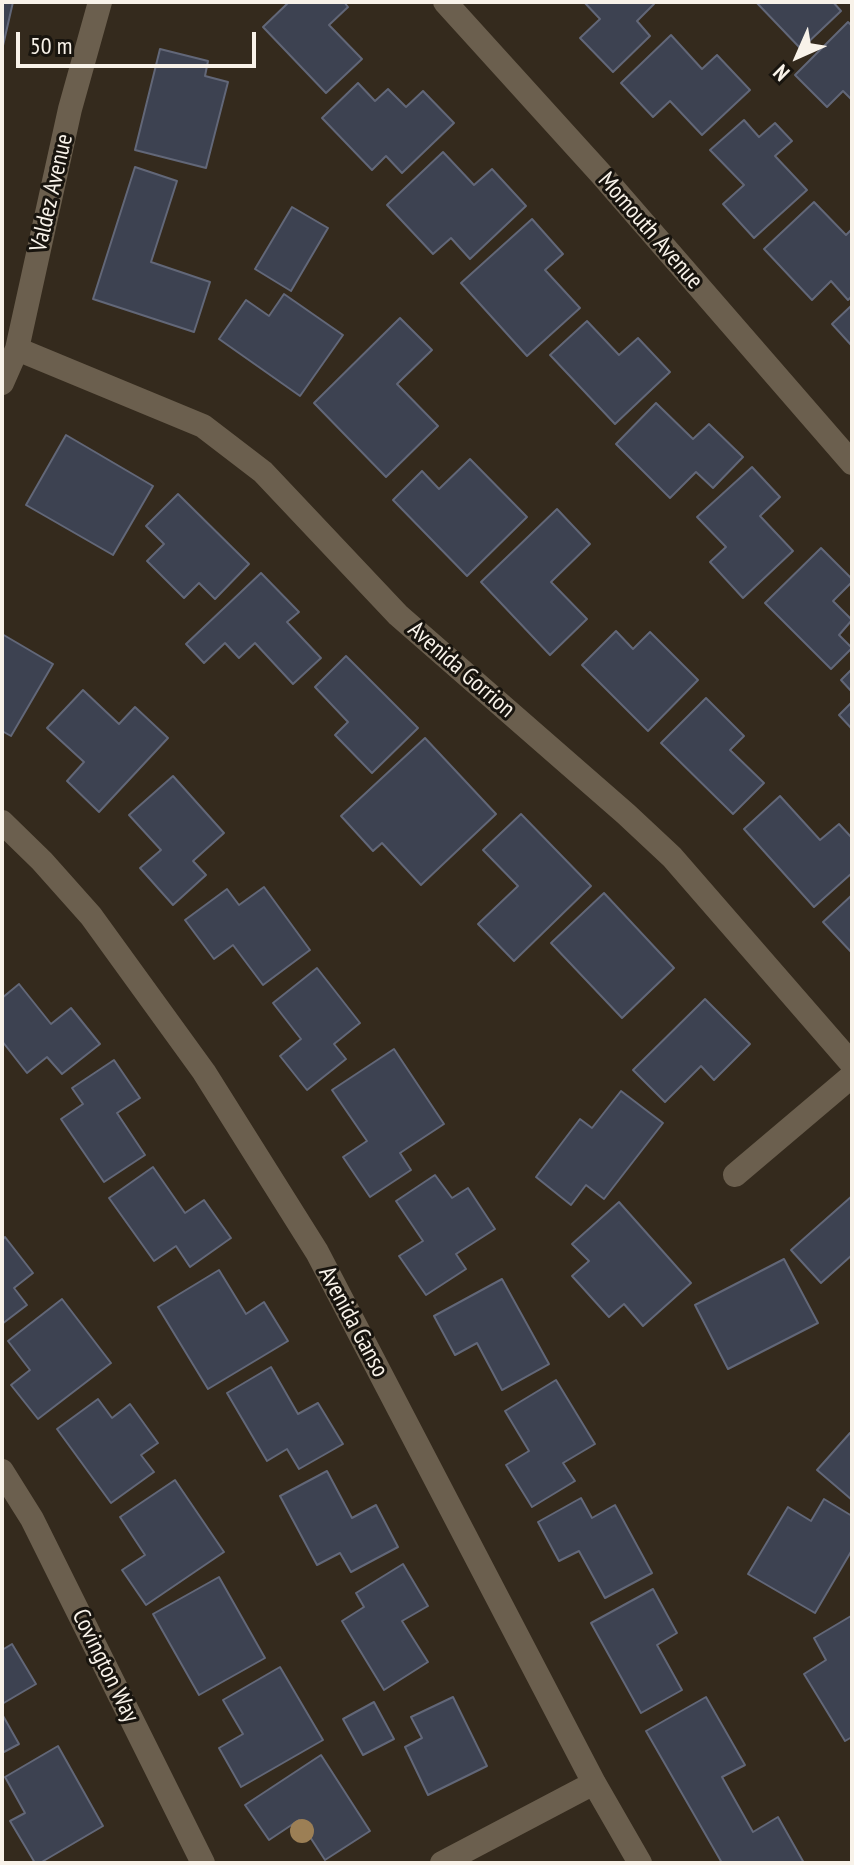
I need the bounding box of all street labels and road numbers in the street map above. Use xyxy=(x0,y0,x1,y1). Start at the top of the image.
street label: Valdez Avenue xyxy=(24,131,80,255)
street label: Momouth Avenue xyxy=(592,167,708,295)
street label: Avenida Gorrion xyxy=(402,616,520,724)
street label: Avenida Ganso xyxy=(312,1262,394,1382)
street label: Covington Way xyxy=(65,1605,145,1727)

